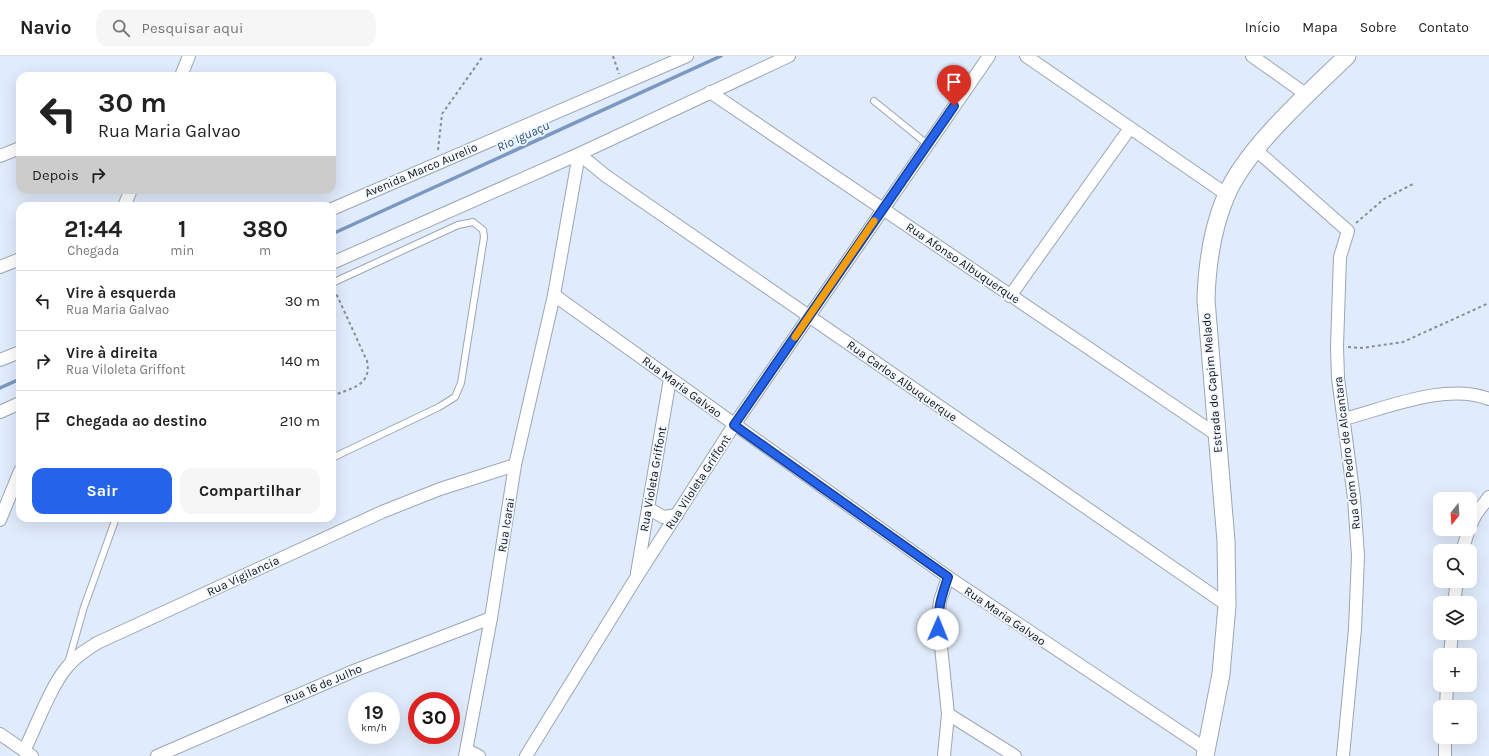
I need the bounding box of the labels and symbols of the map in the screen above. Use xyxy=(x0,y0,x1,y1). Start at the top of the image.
pin xyxy=(937,65,971,106)
water label: Rio Iguaçu xyxy=(494,117,552,155)
street label: Avenida Marco Aurelio xyxy=(363,140,479,200)
street label: Rua Afonso Albuquerque xyxy=(903,220,1023,306)
street label: Estrada do Capim Melado xyxy=(1199,313,1225,453)
street label: Rua Carlos Albuquerque xyxy=(844,338,960,424)
street label: Rua Maria Galvao xyxy=(639,353,725,421)
street label: Rua dom Pedro de Alcantara xyxy=(1331,376,1363,530)
street label: Rua Violeta Griffont xyxy=(637,425,669,533)
street label: Rua Viloleta Griffont xyxy=(662,432,734,532)
north arrow xyxy=(1433,492,1477,536)
street label: Rua Icarai xyxy=(495,497,517,553)
street label: Rua Vigilancia xyxy=(205,553,281,599)
street label: Rua Maria Galvao xyxy=(962,584,1048,648)
position arrow xyxy=(917,608,959,650)
street label: Rua 16 de Julho xyxy=(282,661,364,707)
speed limit sign: 30 xyxy=(408,692,460,744)

